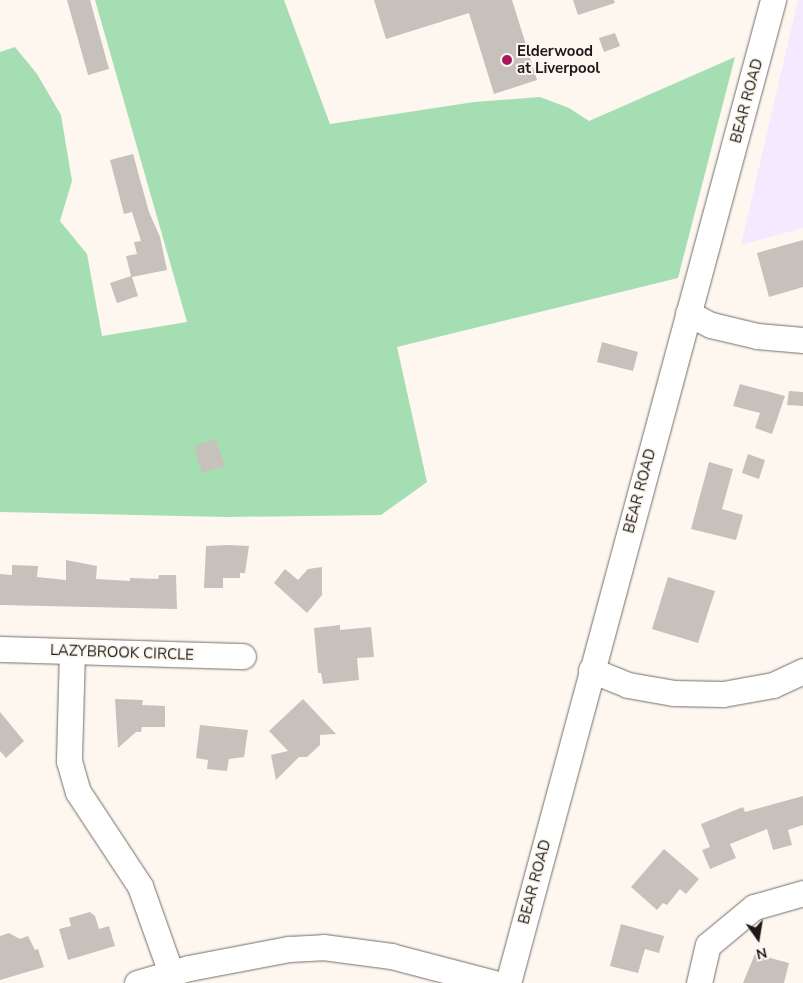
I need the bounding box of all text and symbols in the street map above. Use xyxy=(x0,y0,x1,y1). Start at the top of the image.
place label: Elderwood at Liverpool xyxy=(517,42,600,77)
marker: Elderwood at Liverpool xyxy=(501,54,513,66)
street label: BEAR ROAD xyxy=(727,57,767,145)
street label: BEAR ROAD xyxy=(620,447,660,535)
street label: LAZYBROOK CIRCLE xyxy=(50,641,194,665)
street label: BEAR ROAD xyxy=(515,838,555,926)
north arrow xyxy=(733,913,783,963)
text: N xyxy=(754,943,769,964)

